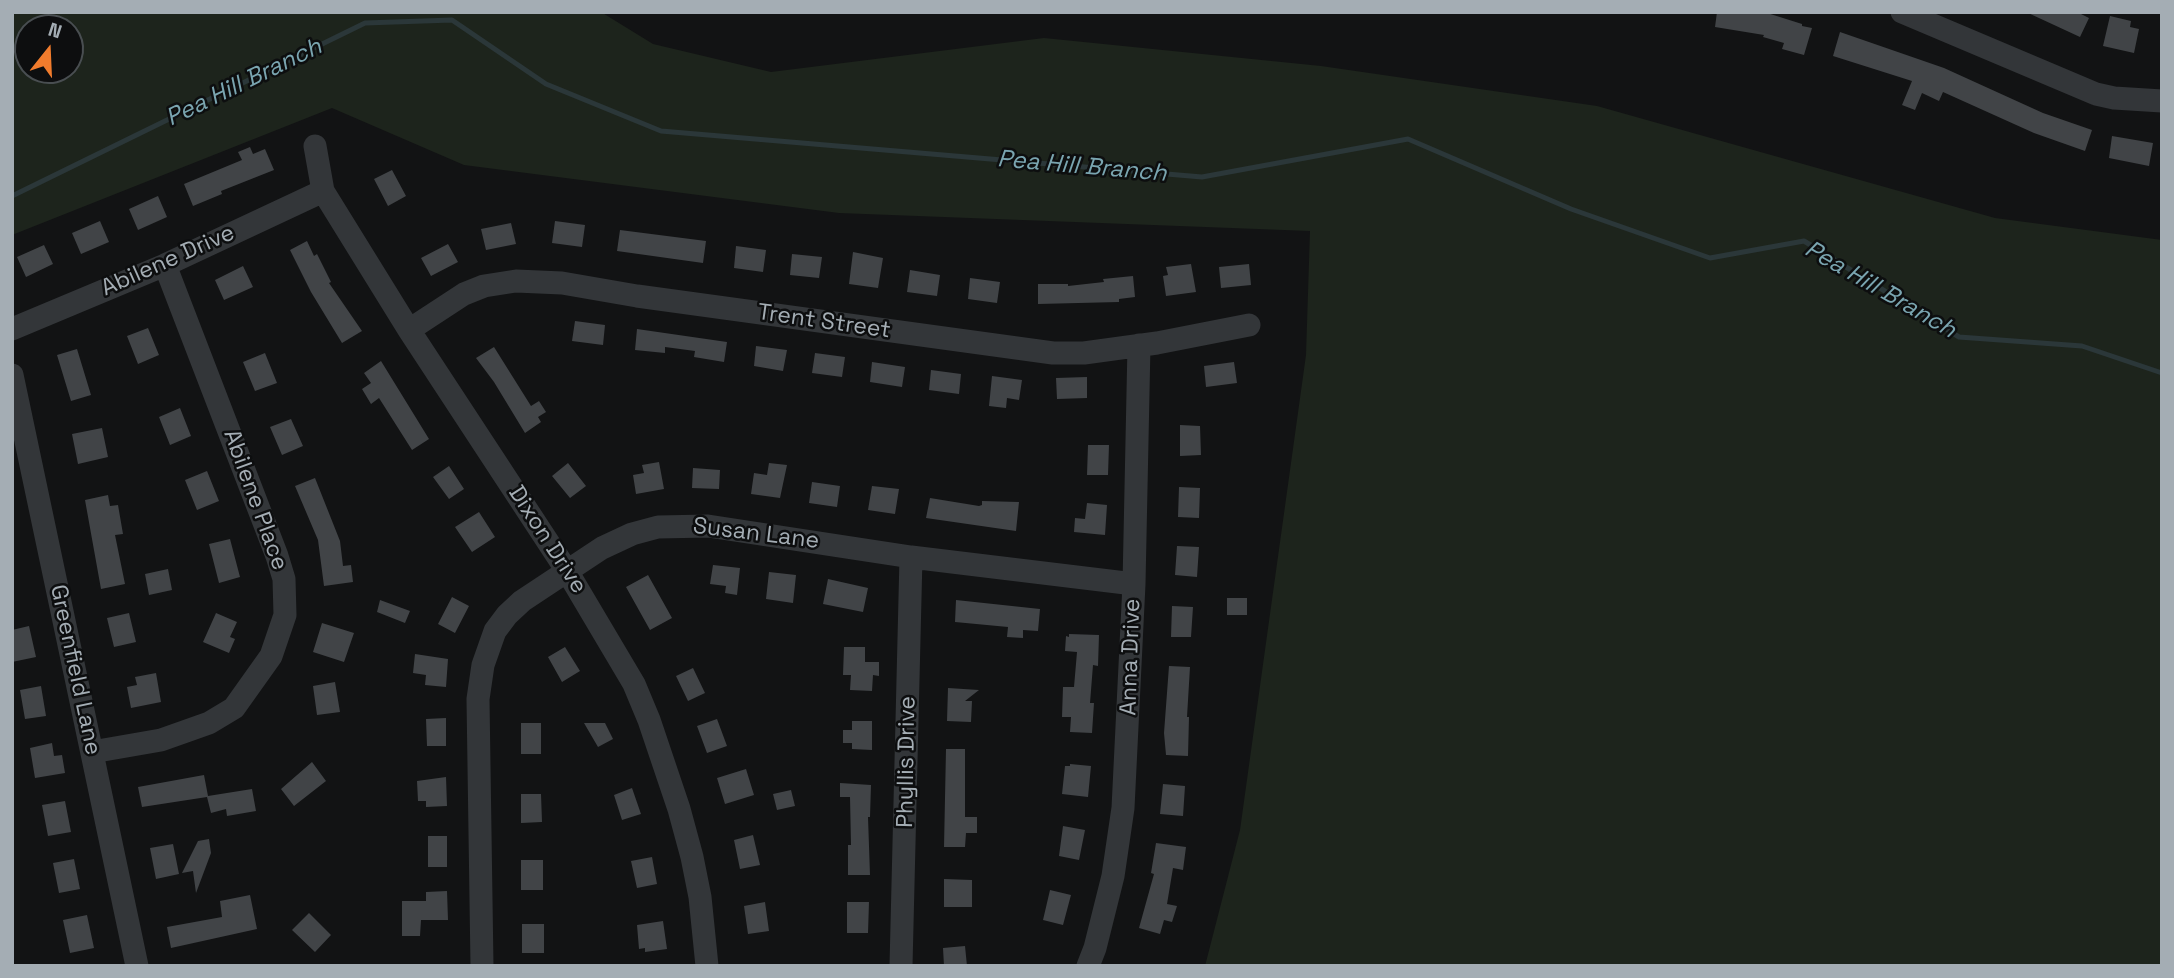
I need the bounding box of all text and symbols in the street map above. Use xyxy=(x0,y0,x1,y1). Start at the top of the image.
north arrow xyxy=(14,14,84,84)
text: N xyxy=(45,17,65,44)
water label: Pea Hill Branch xyxy=(161,33,327,133)
water label: Pea Hill Branch xyxy=(996,145,1168,189)
street label: Abilene Drive xyxy=(97,219,239,303)
water label: Pea Hill Branch xyxy=(1799,235,1961,345)
street label: Trent Street xyxy=(756,299,892,345)
street label: Abilene Place xyxy=(217,426,293,574)
street label: Dixon Drive xyxy=(502,481,592,599)
street label: Susan Lane xyxy=(691,513,821,555)
street label: Greenfield Lane xyxy=(43,582,107,758)
street label: Anna Drive xyxy=(1115,598,1147,716)
street label: Phyllis Drive xyxy=(892,696,922,828)

